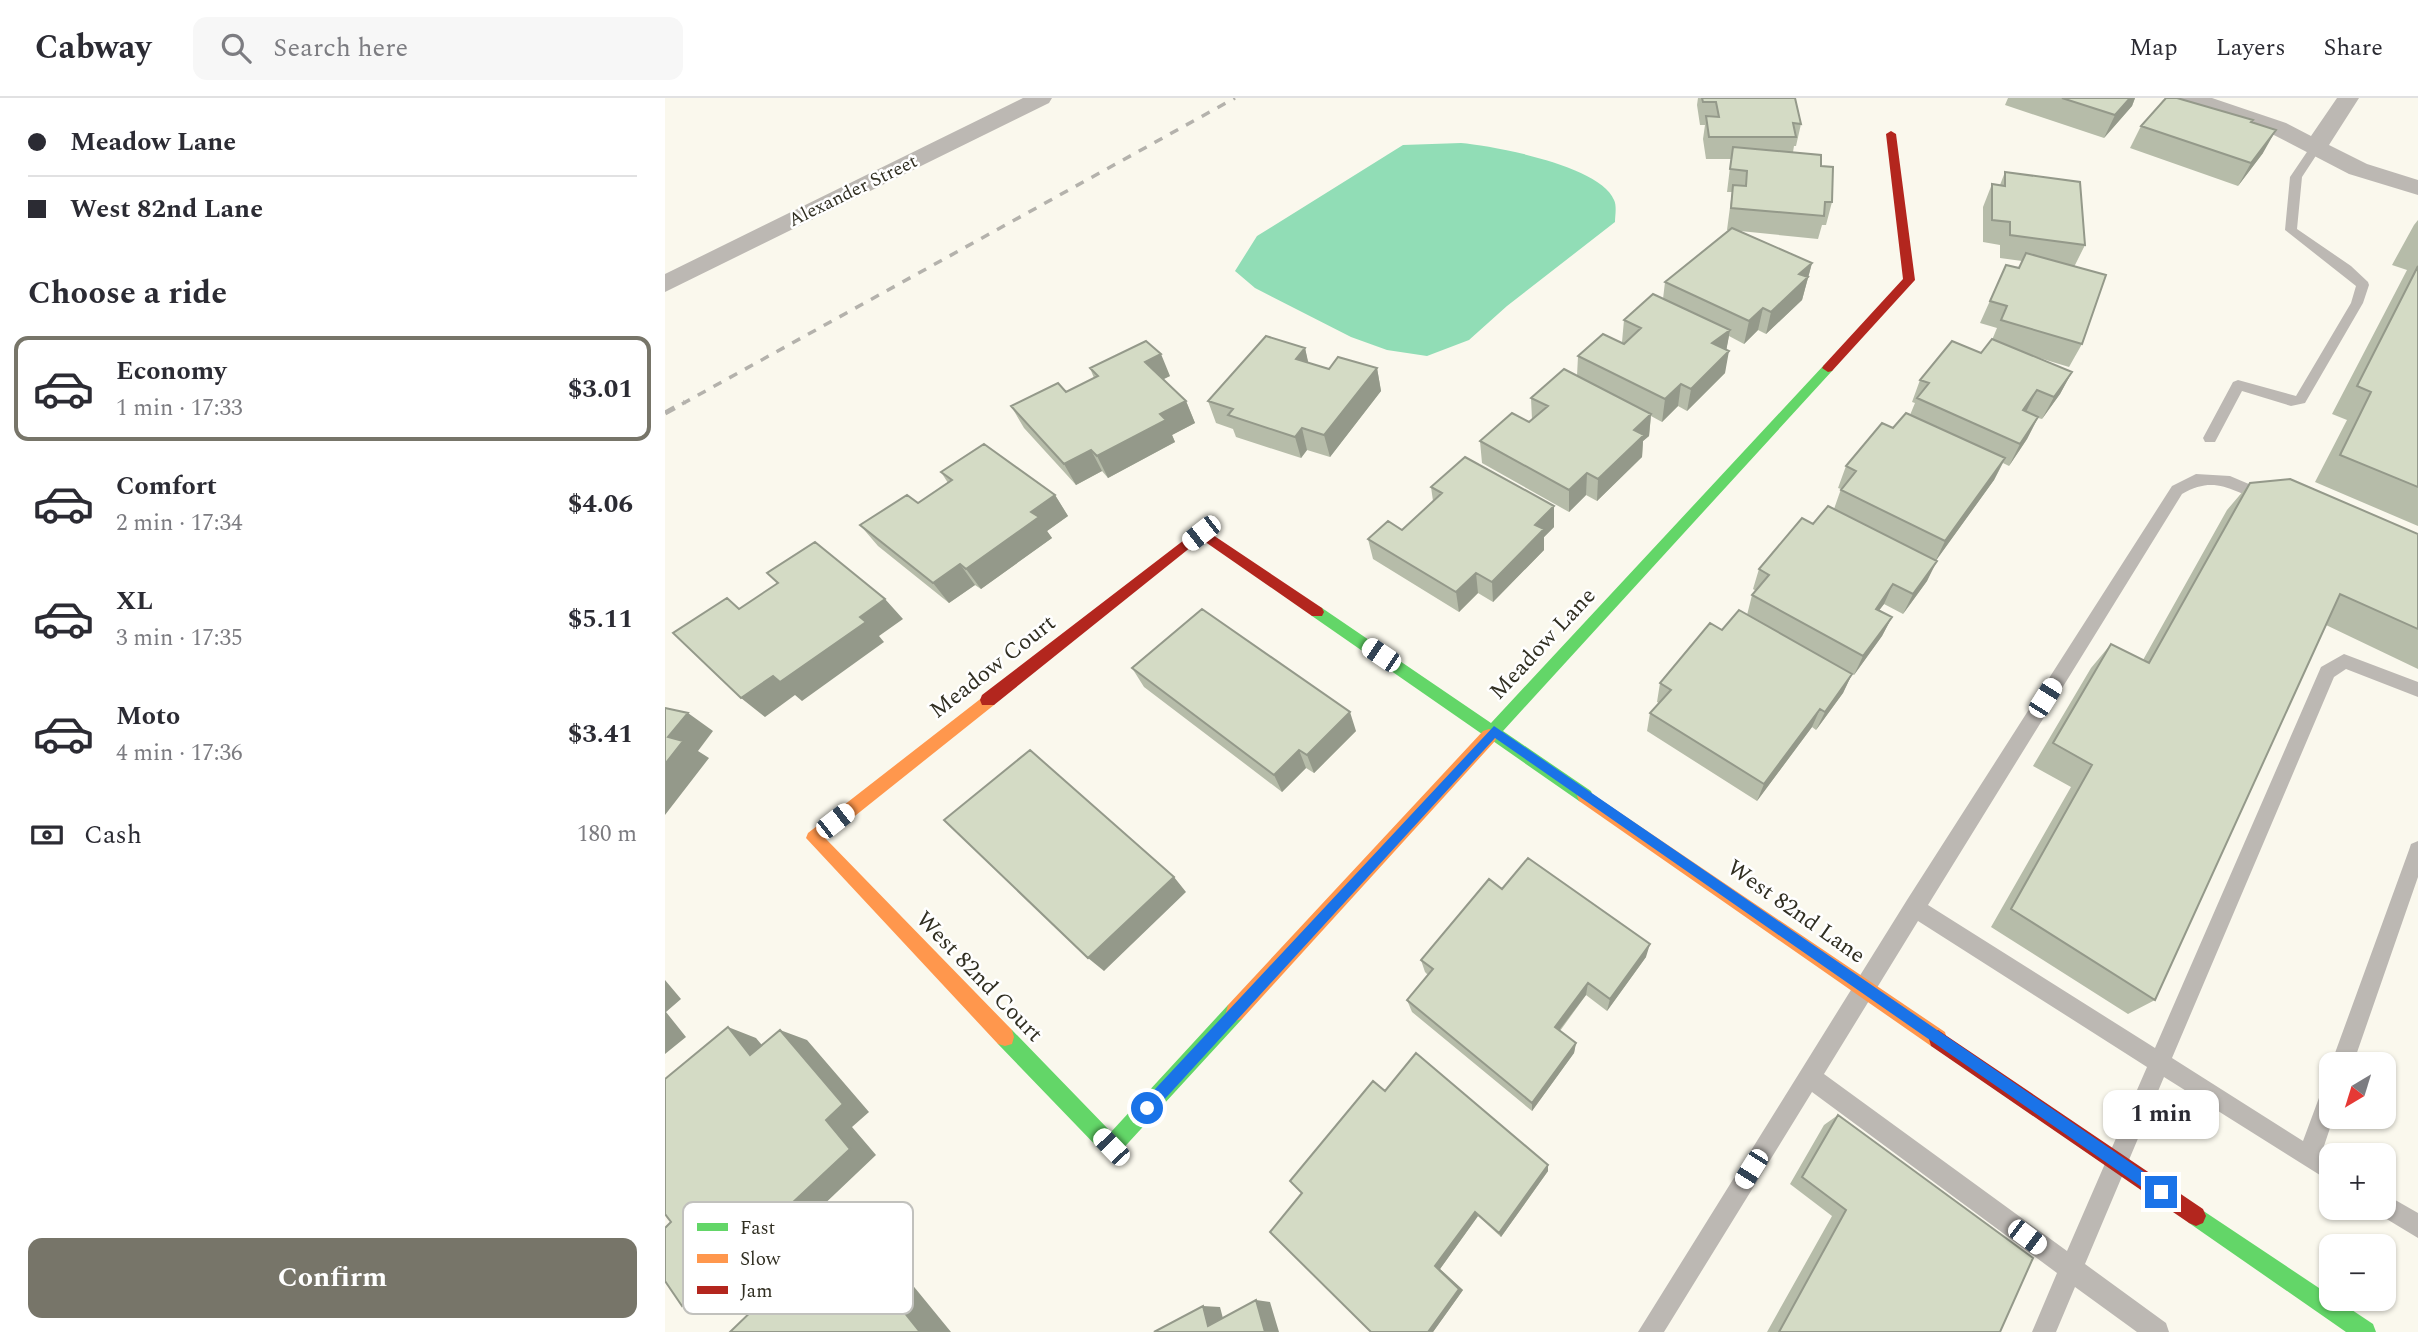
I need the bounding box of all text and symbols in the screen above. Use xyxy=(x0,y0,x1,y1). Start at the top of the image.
search box xyxy=(193,17,683,80)
text: Cabway xyxy=(35,23,151,73)
text: Search here xyxy=(273,28,408,68)
icon: search xyxy=(217,29,255,67)
text: Map xyxy=(2129,30,2178,66)
text: Layers xyxy=(2216,30,2286,66)
text: Share xyxy=(2324,30,2383,66)
text: Meadow Lane xyxy=(70,122,236,162)
street label: Alexander Street xyxy=(784,147,923,235)
text: West 82nd Lane xyxy=(70,189,263,229)
text: Choose a ride xyxy=(28,269,227,318)
text: Economy xyxy=(116,351,226,391)
icon: car xyxy=(32,357,95,420)
text: $3.01 xyxy=(568,369,633,409)
text: 1 min · 17:33 xyxy=(116,391,243,426)
text: Comfort xyxy=(116,466,217,506)
icon: car xyxy=(32,472,95,535)
text: $4.06 xyxy=(568,484,633,524)
text: 2 min · 17:34 xyxy=(116,506,243,541)
car xyxy=(1178,512,1225,554)
street label: Meadow Lane xyxy=(1481,580,1605,708)
text: XL xyxy=(116,581,153,621)
icon: car xyxy=(32,587,95,650)
text: $5.11 xyxy=(568,599,633,639)
street label: Meadow Court xyxy=(922,606,1064,728)
text: 3 min · 17:35 xyxy=(116,621,243,656)
car xyxy=(1358,635,1405,675)
car xyxy=(2025,675,2066,721)
text: Moto xyxy=(116,696,180,736)
icon: car xyxy=(32,702,95,765)
text: $3.41 xyxy=(568,714,633,754)
text: 4 min · 17:36 xyxy=(116,736,243,771)
car xyxy=(812,800,859,842)
text: Cash xyxy=(84,815,142,855)
icon: cash xyxy=(28,816,66,854)
text: 180 m xyxy=(577,817,637,852)
street label: West 82nd Lane xyxy=(1720,851,1872,973)
street label: West 82nd Court xyxy=(907,903,1051,1051)
north arrow xyxy=(2319,1052,2396,1129)
map controls xyxy=(2319,1052,2396,1311)
callout: 1 min xyxy=(2103,1090,2219,1140)
route start xyxy=(1131,1092,1163,1124)
text: 1 min xyxy=(2130,1097,2192,1132)
car xyxy=(1089,1125,1134,1169)
button: + xyxy=(2319,1143,2396,1220)
car xyxy=(1731,1146,1772,1192)
route end xyxy=(2145,1176,2177,1208)
legend xyxy=(683,1202,913,1314)
text: Fast xyxy=(740,1214,776,1243)
car xyxy=(2004,1216,2051,1258)
button: − xyxy=(2319,1234,2396,1311)
button: Confirm xyxy=(28,1238,637,1318)
text: Slow xyxy=(740,1245,781,1274)
text: Jam xyxy=(740,1277,772,1306)

